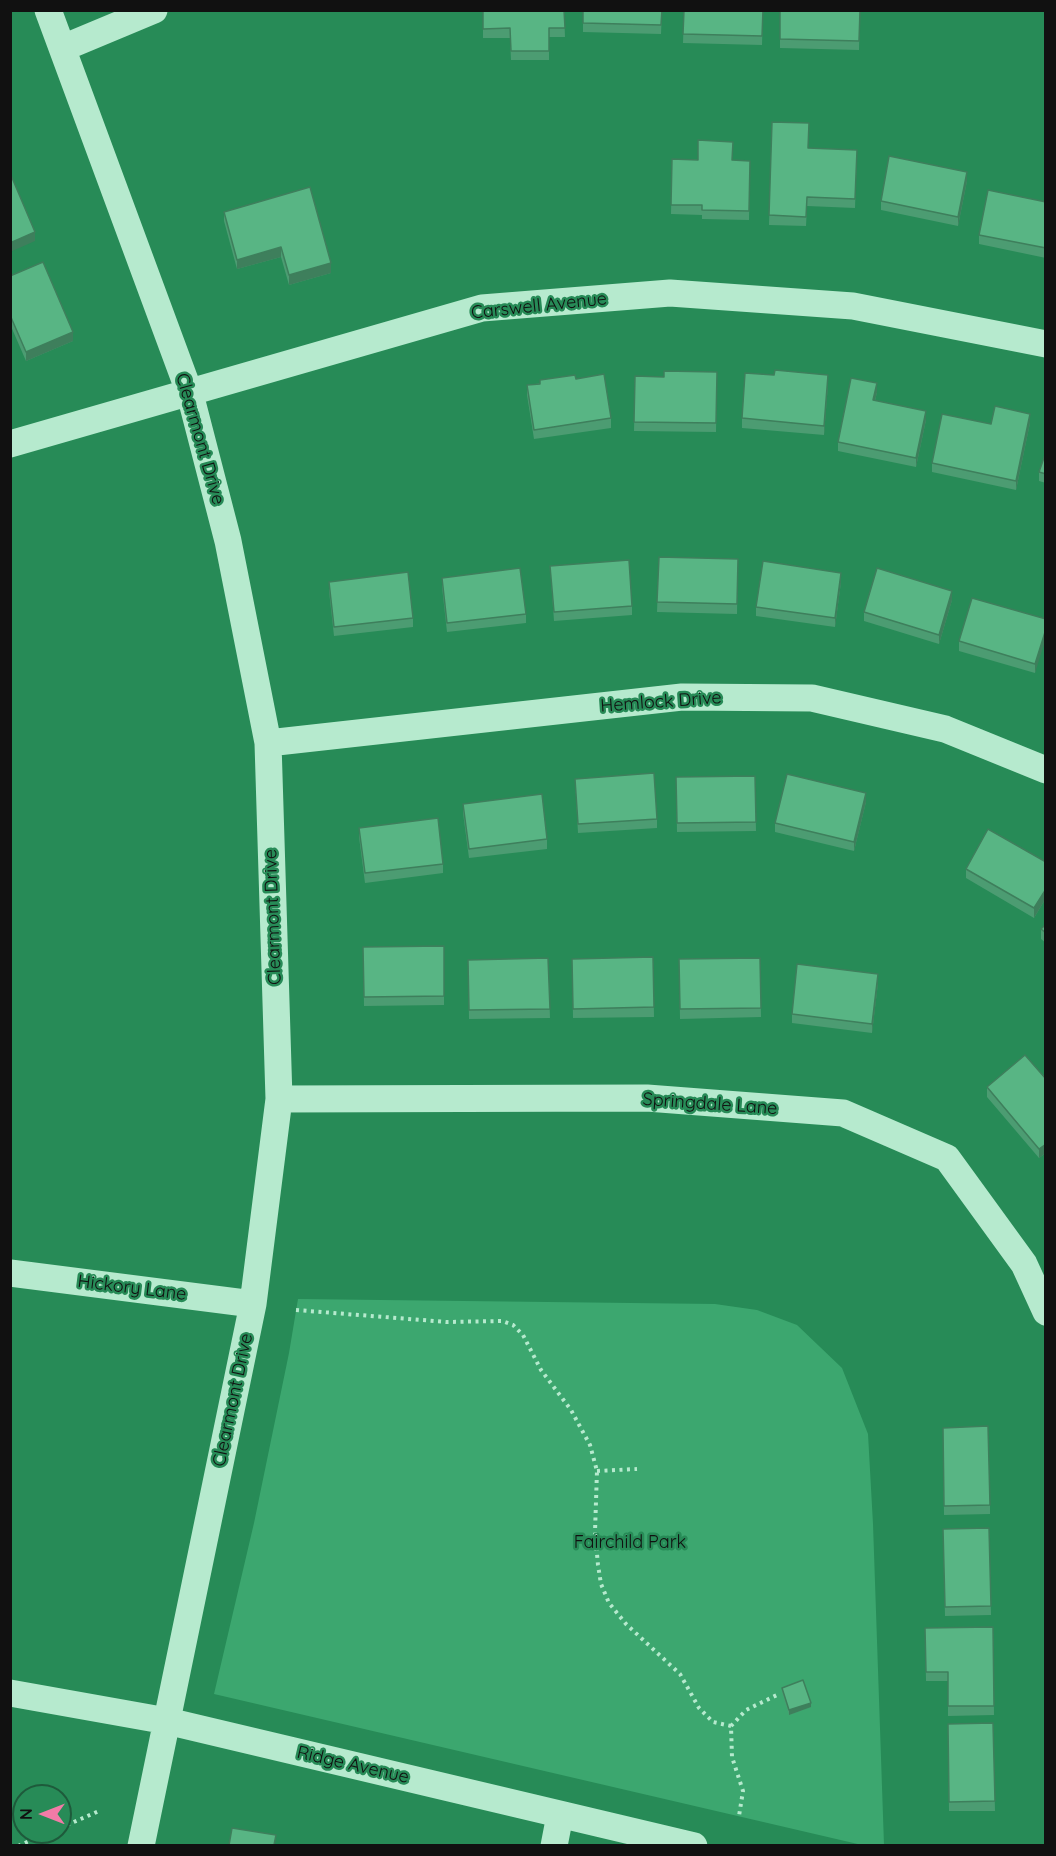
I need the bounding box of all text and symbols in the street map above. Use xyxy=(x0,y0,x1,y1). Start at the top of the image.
street label: Carswell Avenue xyxy=(470,288,608,324)
street label: Clearmont Drive xyxy=(171,371,229,507)
street label: Hemlock Drive xyxy=(600,687,722,717)
street label: Clearmont Drive xyxy=(260,849,286,985)
street label: Springdale Lane xyxy=(642,1089,778,1119)
street label: Hickory Lane xyxy=(76,1271,188,1305)
street label: Clearmont Drive xyxy=(208,1331,258,1469)
park label: Fairchild Park xyxy=(574,1532,686,1554)
street label: Ridge Avenue xyxy=(295,1742,411,1788)
north arrow xyxy=(12,1784,72,1844)
text: N xyxy=(16,1808,36,1820)

